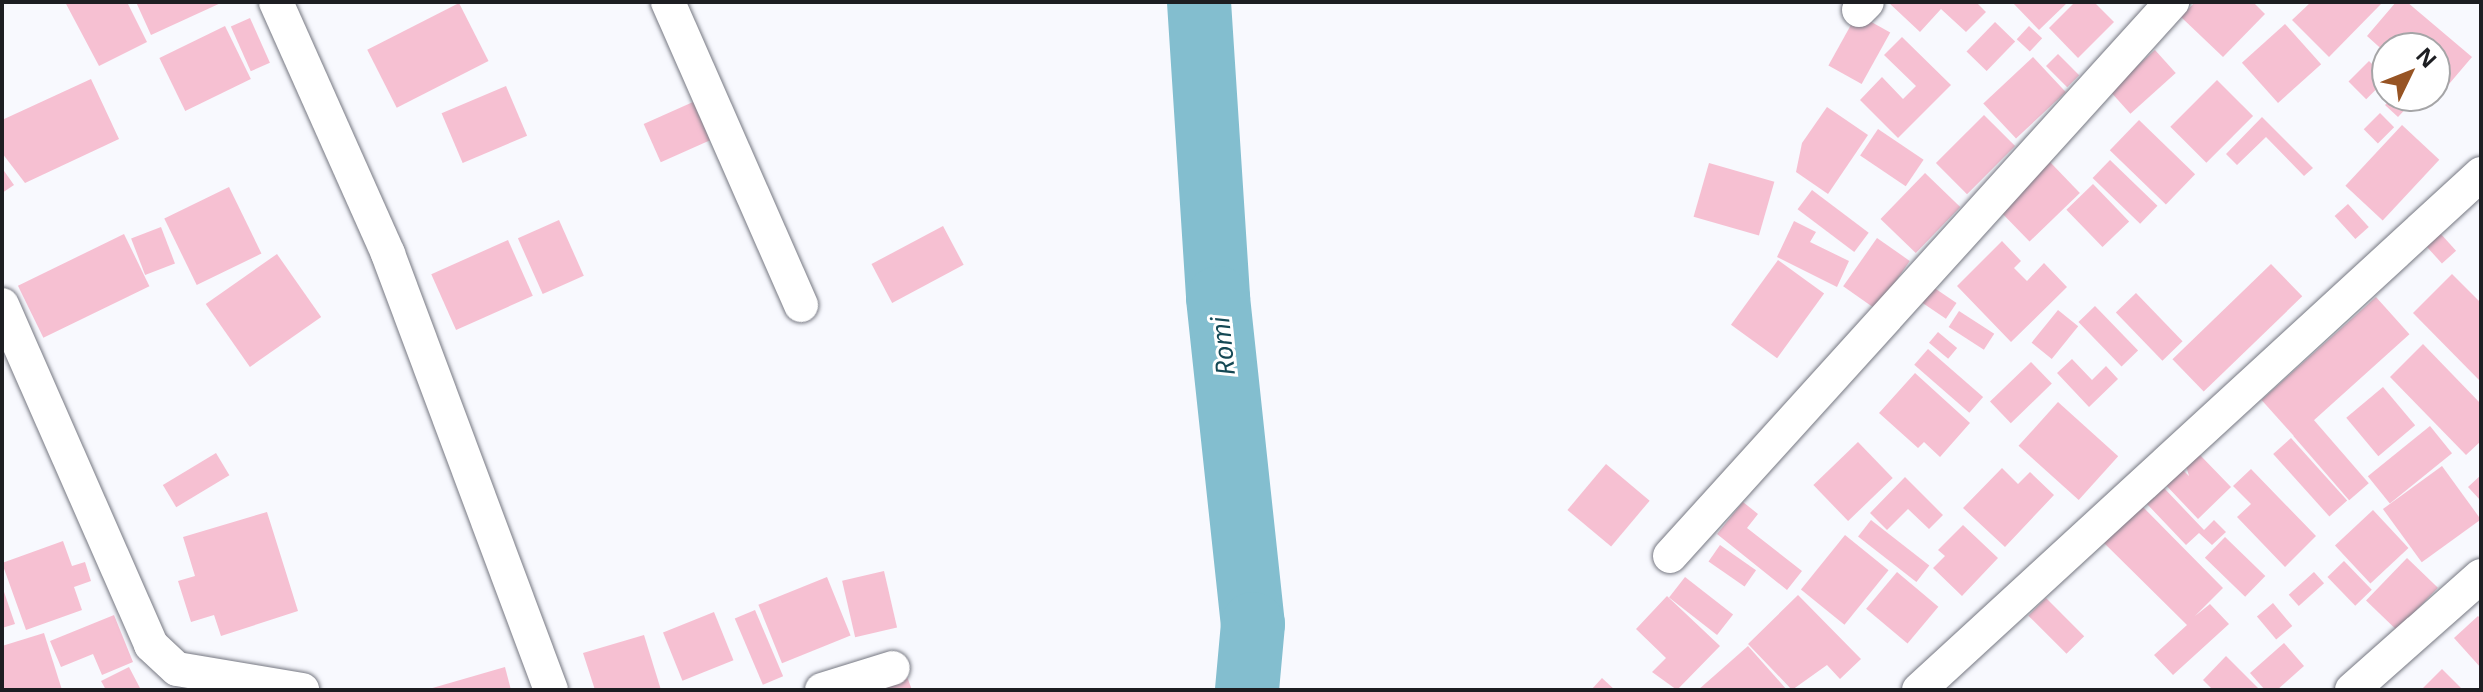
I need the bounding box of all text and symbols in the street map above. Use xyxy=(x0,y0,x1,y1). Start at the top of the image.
north arrow xyxy=(2371,32,2451,112)
text: N xyxy=(2410,40,2444,74)
water label: Romi xyxy=(1204,315,1242,377)

